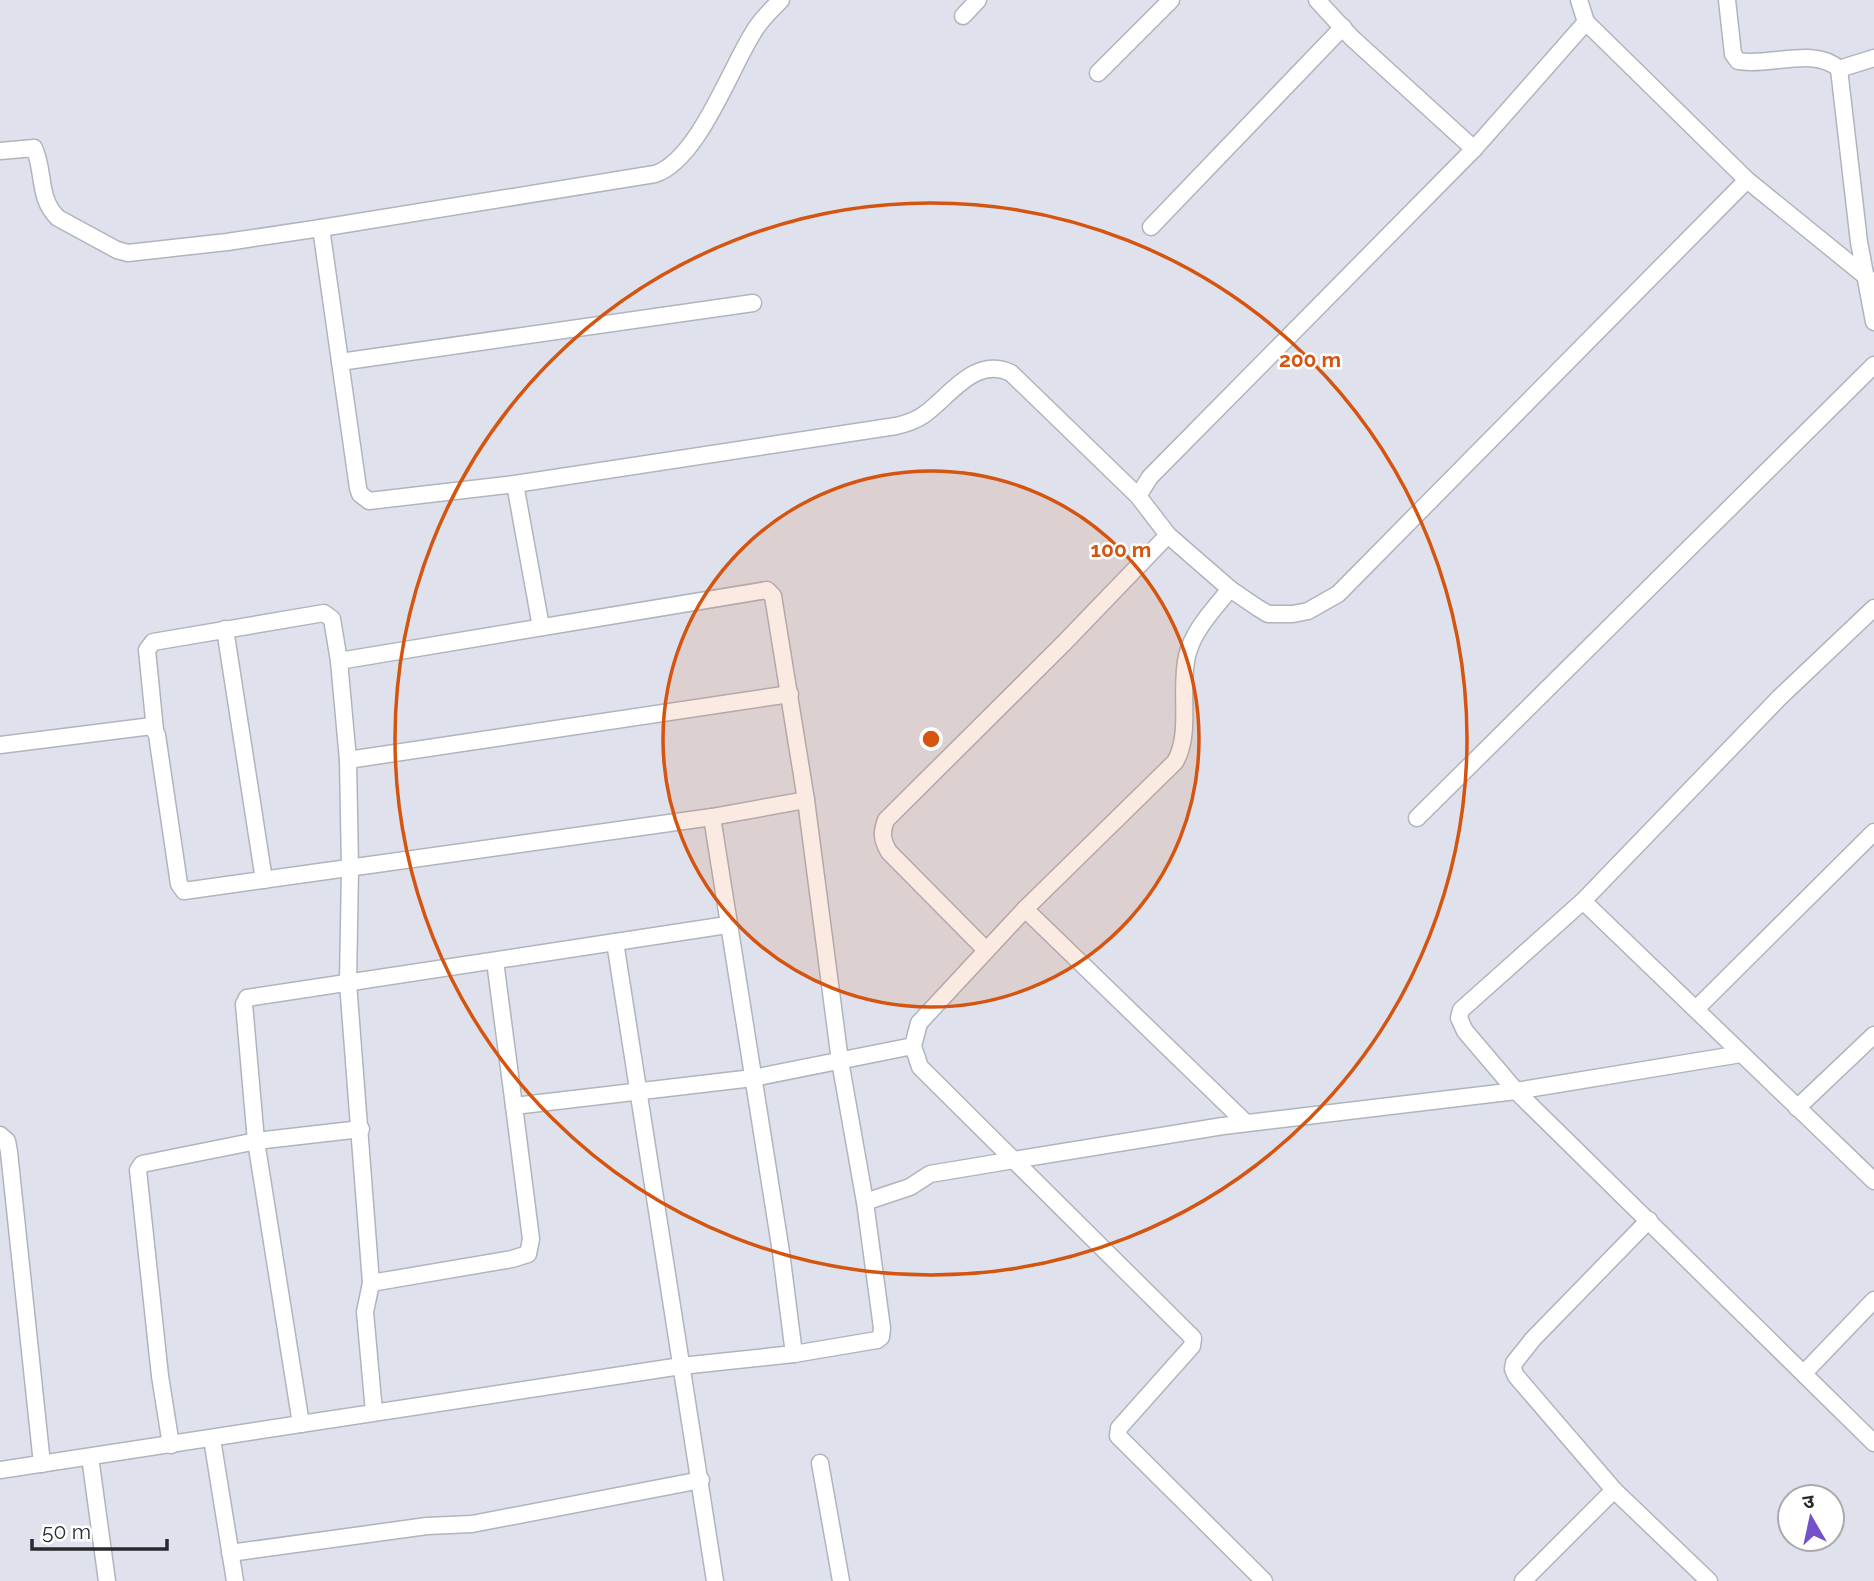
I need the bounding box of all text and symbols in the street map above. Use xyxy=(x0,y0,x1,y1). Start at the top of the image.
text: 200 m xyxy=(1279,347,1341,372)
text: 100 m xyxy=(1091,537,1151,562)
centre of rings xyxy=(919,727,943,751)
north arrow xyxy=(1776,1483,1846,1553)
text: उ xyxy=(1801,1489,1816,1513)
scale bar xyxy=(32,1508,166,1552)
text: 50 m xyxy=(42,1519,91,1544)

